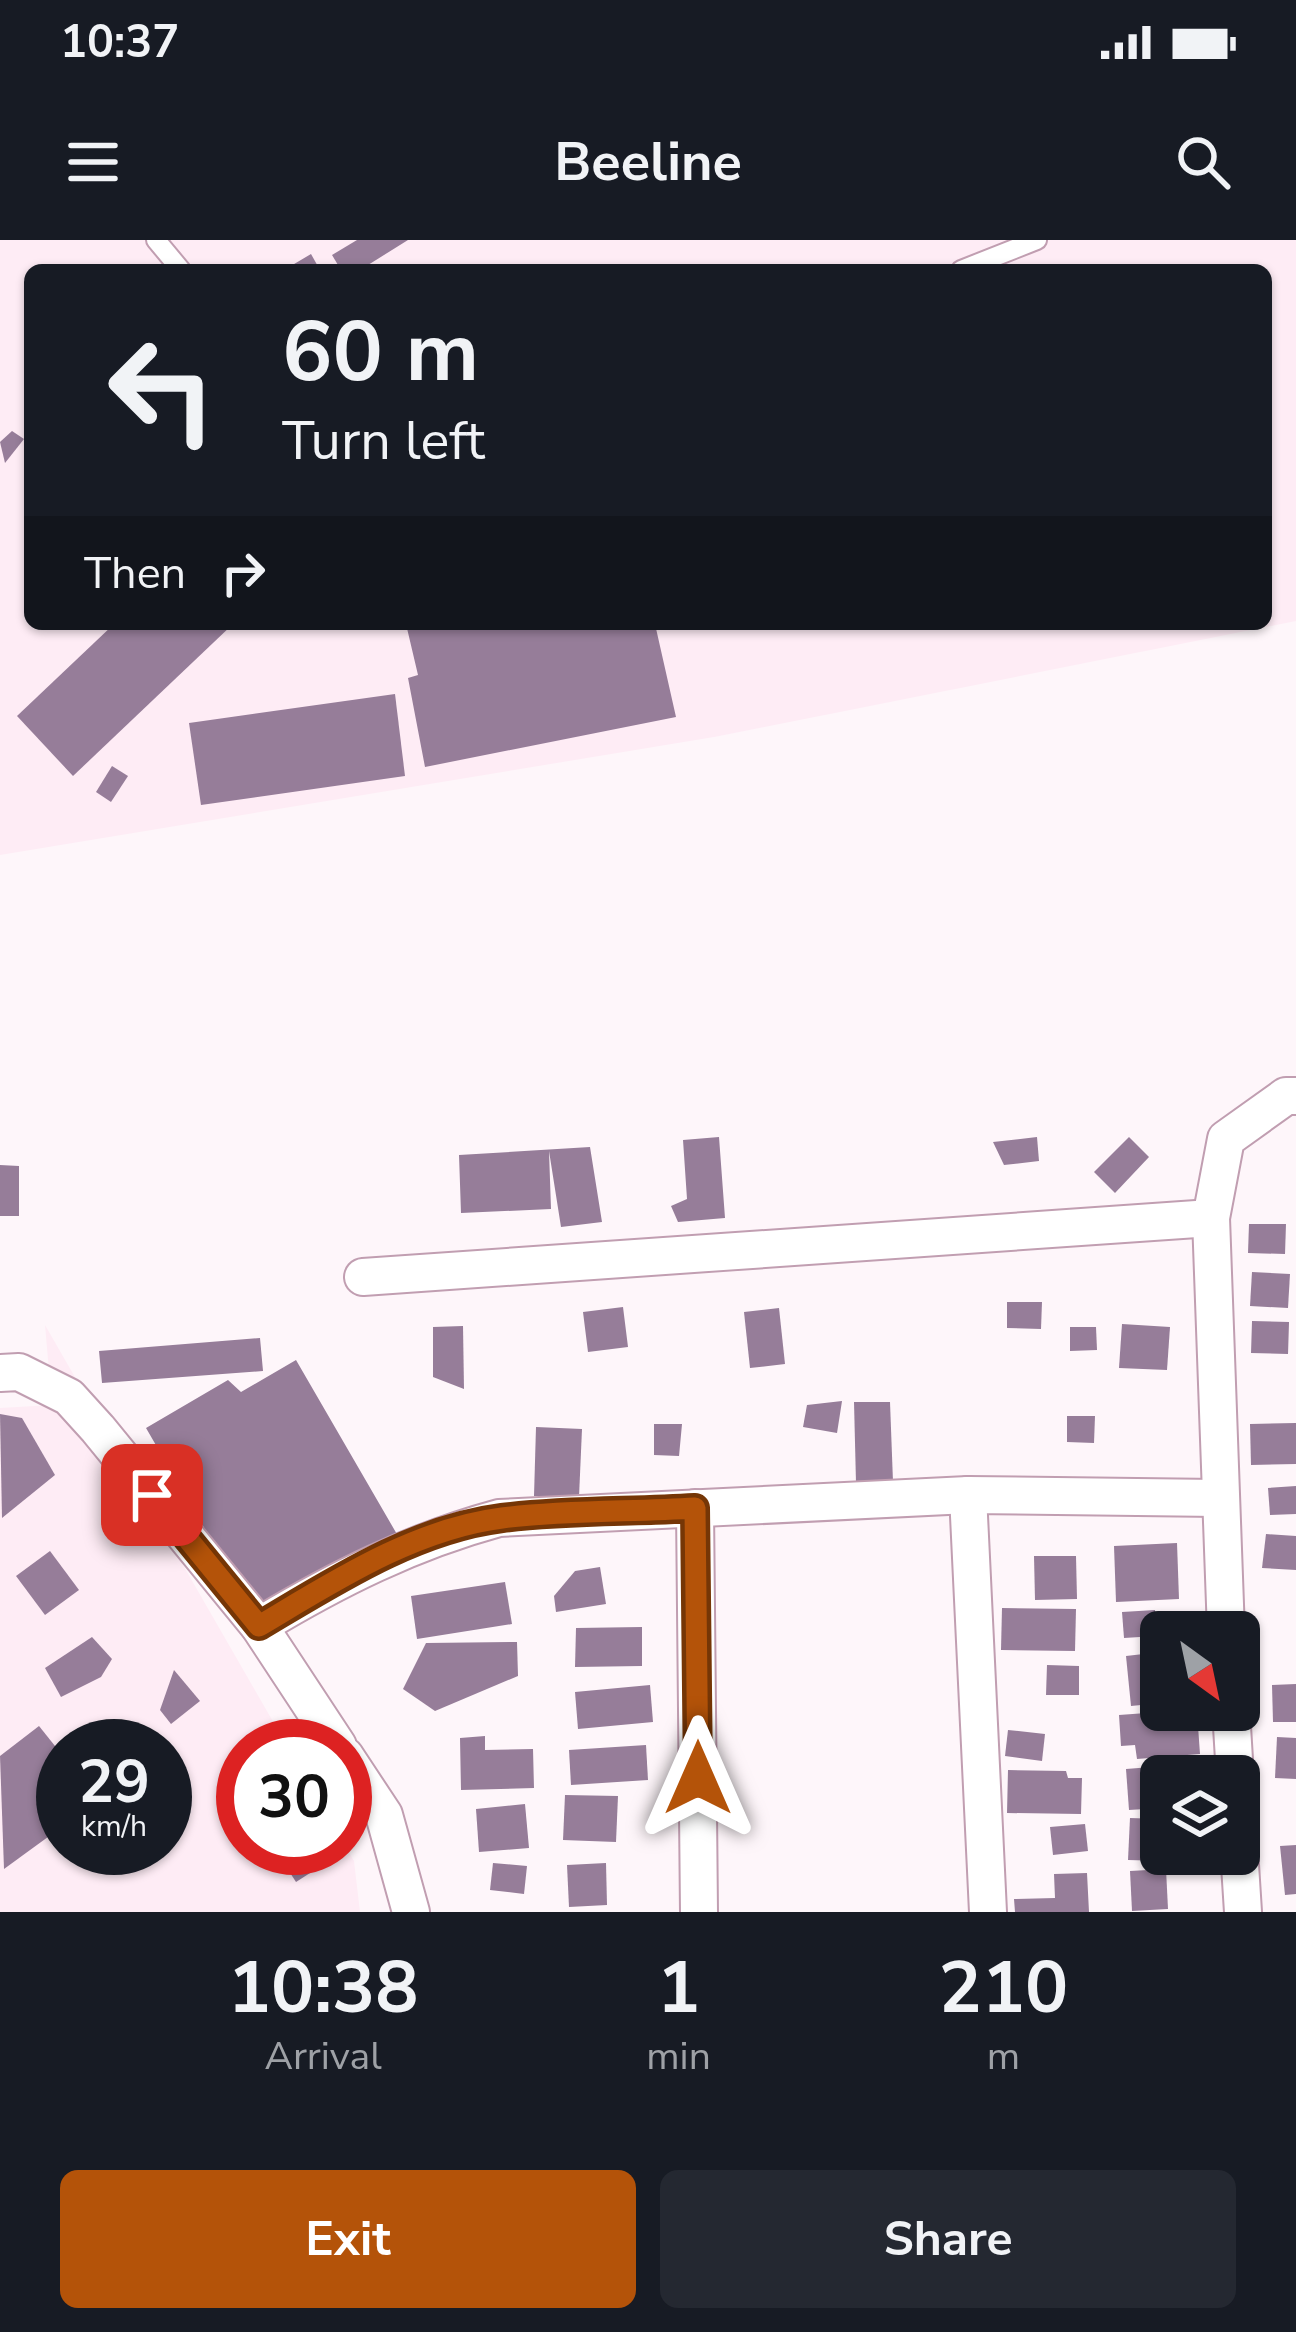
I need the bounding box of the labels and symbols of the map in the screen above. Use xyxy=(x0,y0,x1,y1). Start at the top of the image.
pin xyxy=(101,1444,203,1546)
north arrow xyxy=(1140,1611,1260,1731)
position arrow xyxy=(635,1715,761,1841)
speed limit sign: 30 xyxy=(216,1719,372,1875)

